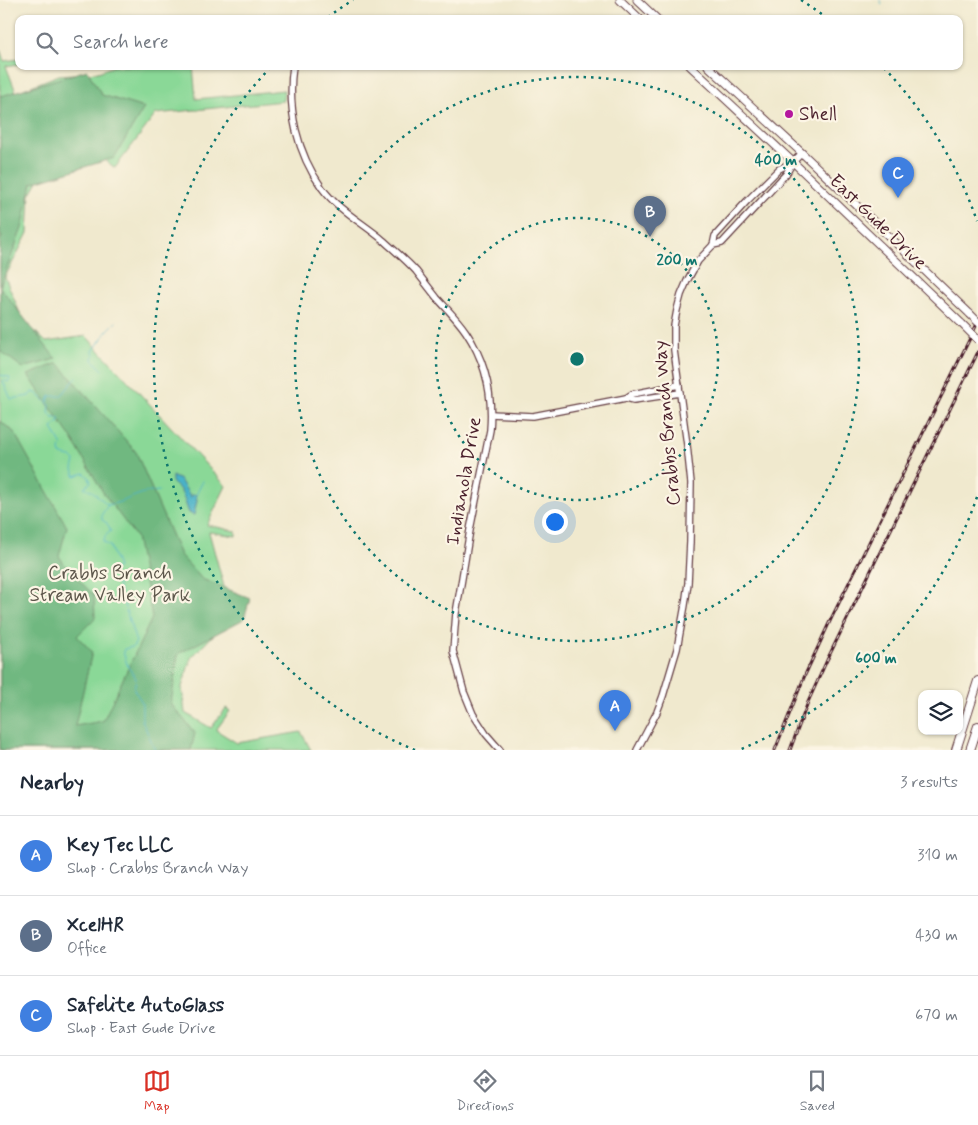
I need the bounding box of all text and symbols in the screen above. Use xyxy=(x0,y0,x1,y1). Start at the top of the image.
search box xyxy=(15,15,963,70)
icon: search xyxy=(33,29,61,57)
text: Search here xyxy=(73,30,169,55)
place label: Shell xyxy=(799,102,837,127)
marker: Shell xyxy=(783,108,795,120)
text: 400 m xyxy=(755,151,797,171)
pin: C xyxy=(882,157,914,198)
street label: East Gude Drive xyxy=(824,169,932,275)
pin: B xyxy=(634,196,666,237)
text: 200 m xyxy=(657,251,698,271)
street label: Crabbs Branch Way xyxy=(647,339,687,507)
centre of rings xyxy=(568,350,586,368)
street label: Indianola Drive xyxy=(440,415,488,547)
your location xyxy=(542,509,568,535)
park label: Crabbs Branch Stream Valley Park xyxy=(30,561,191,608)
text: 600 m xyxy=(855,649,897,669)
pin: A xyxy=(599,690,631,731)
map controls xyxy=(918,690,963,735)
button: layers xyxy=(918,690,963,735)
text: Nearby xyxy=(20,769,84,797)
text: 3 results xyxy=(900,772,958,793)
text: Key Tec LLC xyxy=(67,833,173,858)
text: A xyxy=(31,845,41,866)
text: 310 m xyxy=(917,845,958,866)
text: Shop · Crabbs Branch Way xyxy=(67,858,248,879)
text: XcelHR xyxy=(67,913,124,938)
text: B xyxy=(31,925,41,946)
text: 430 m xyxy=(915,925,958,946)
text: Office xyxy=(67,938,107,959)
text: Safelite AutoGlass xyxy=(67,993,224,1018)
text: C xyxy=(30,1005,42,1026)
text: 670 m xyxy=(915,1005,958,1026)
text: Shop · East Gude Drive xyxy=(67,1018,216,1039)
tab: Map xyxy=(143,1067,171,1115)
tab: Directions xyxy=(457,1067,514,1115)
tab: Saved xyxy=(800,1067,835,1115)

